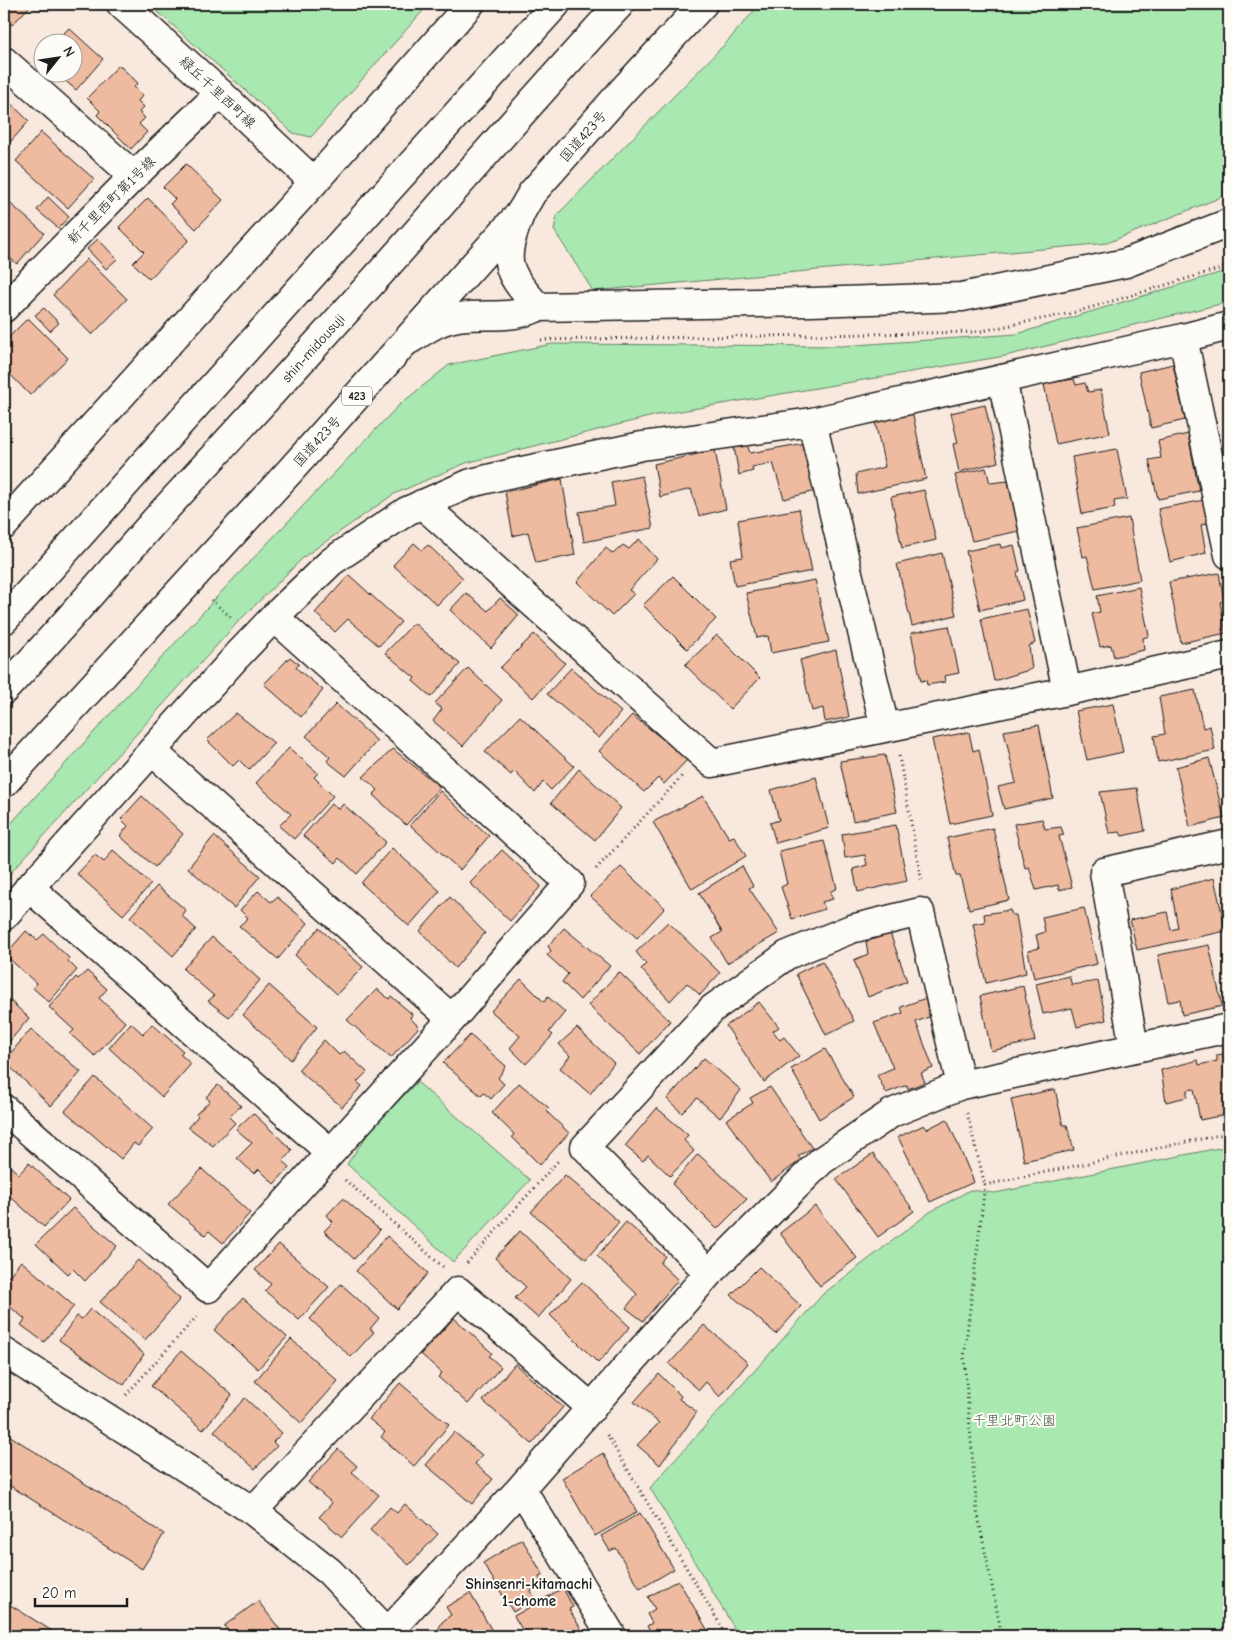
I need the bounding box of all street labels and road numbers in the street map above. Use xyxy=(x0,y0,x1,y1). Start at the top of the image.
street label: 緑丘千里西町線 xyxy=(176,53,259,132)
street label: 国道423号 xyxy=(556,107,611,166)
street label: 新千里西町第1号線 xyxy=(64,153,159,248)
street label: shin-midousuji xyxy=(278,311,348,386)
road number: 423 xyxy=(342,386,372,406)
street label: 国道423号 xyxy=(290,412,345,471)

